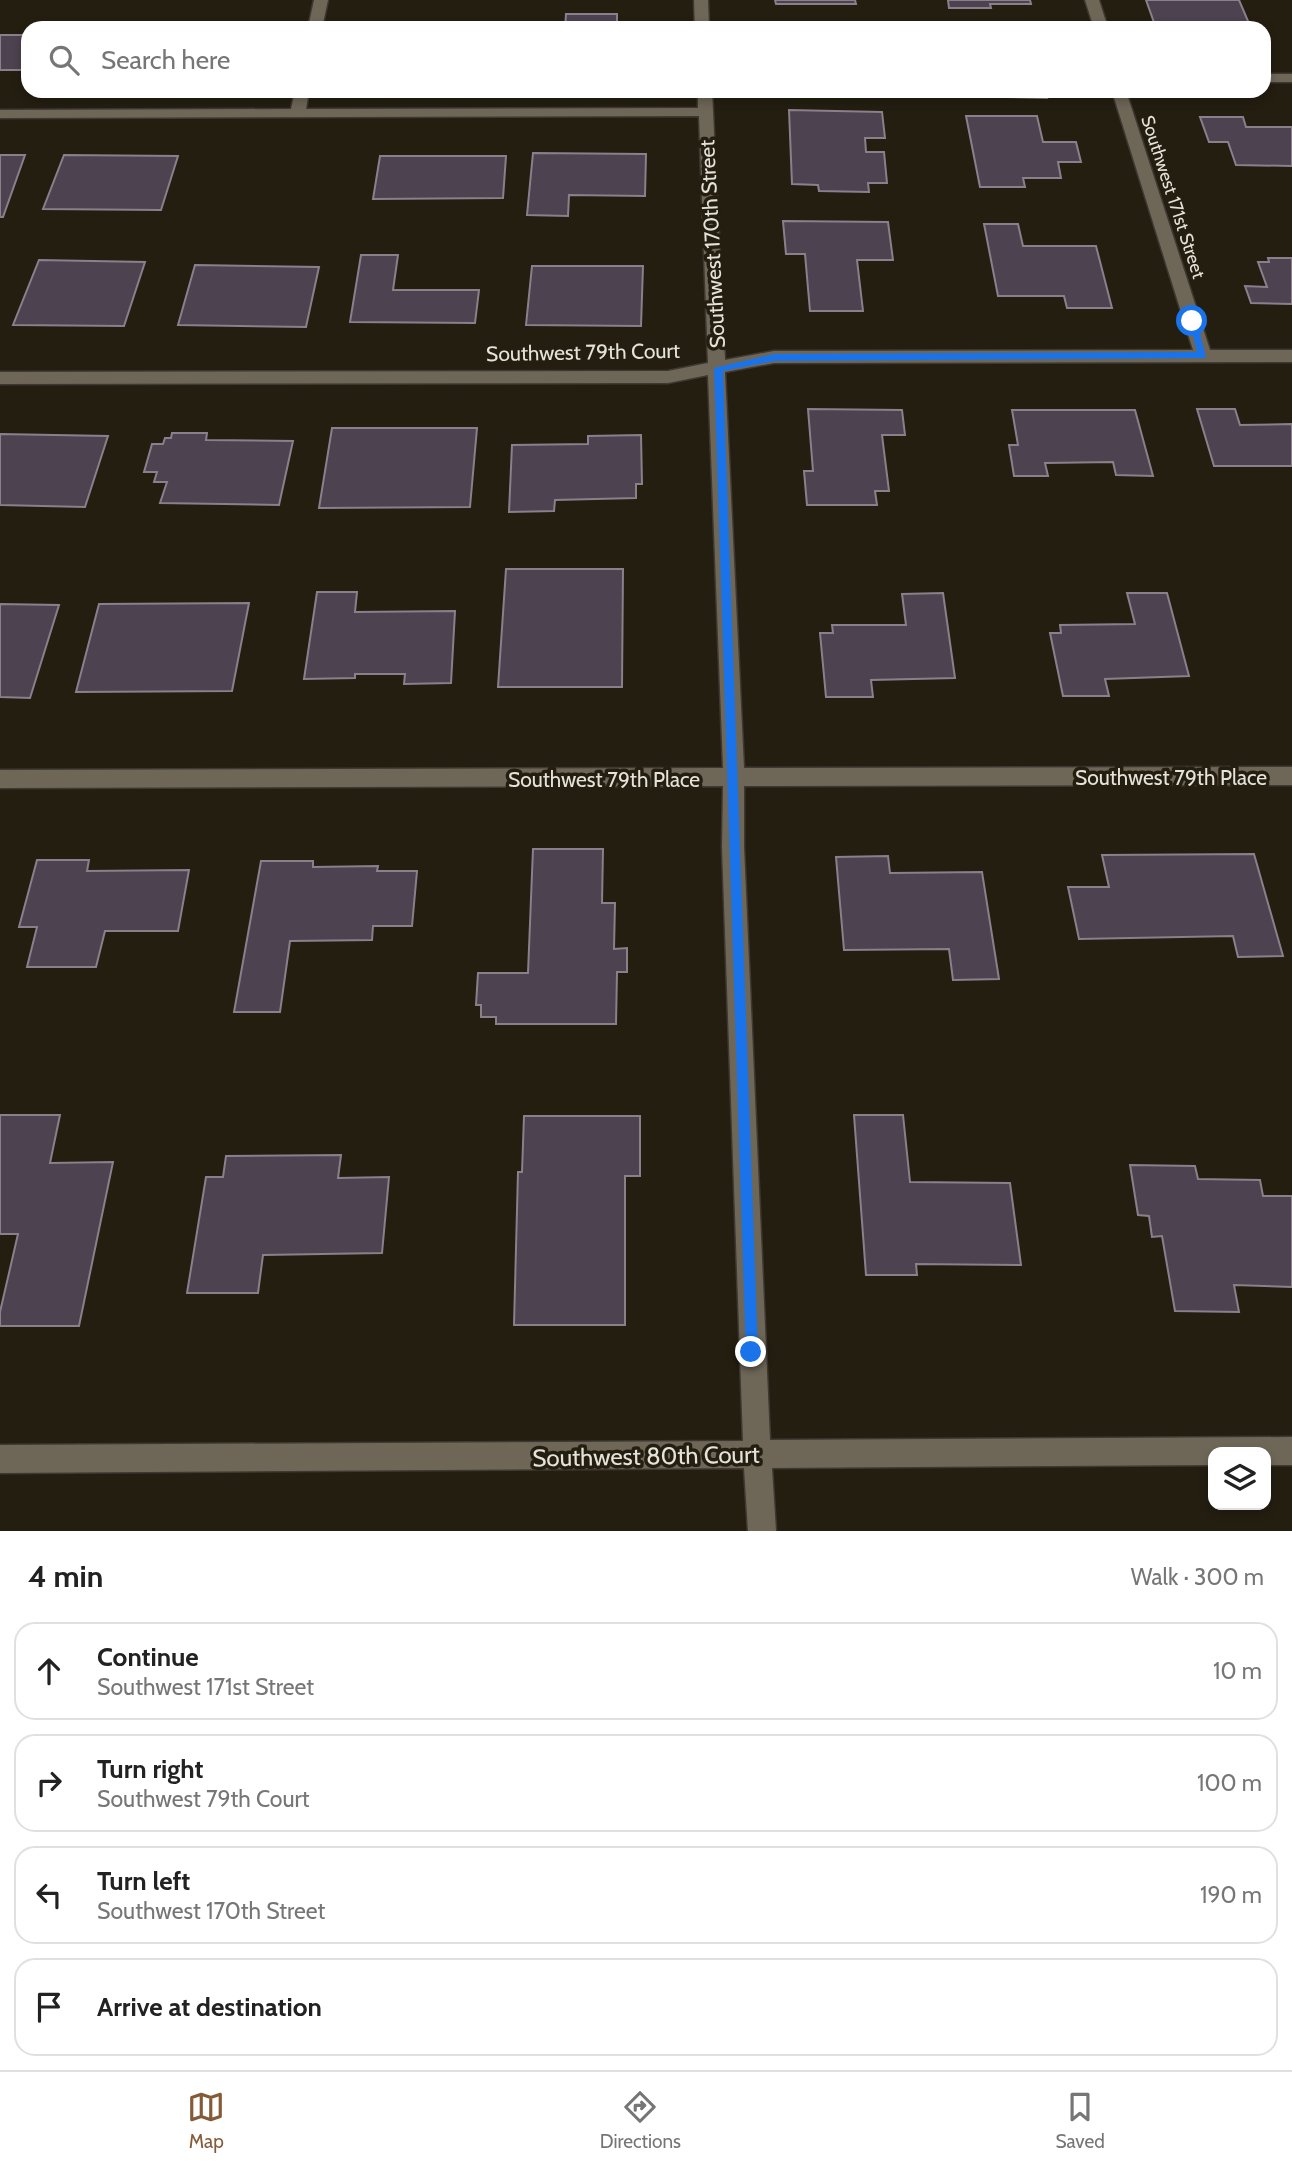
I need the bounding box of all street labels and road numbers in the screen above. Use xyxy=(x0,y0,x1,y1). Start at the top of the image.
street label: Southwest 171st Street xyxy=(1136,113,1210,281)
street label: Southwest 170th Street xyxy=(694,139,730,349)
street label: Southwest 79th Court xyxy=(486,338,680,366)
street label: Southwest 79th Place xyxy=(1075,765,1267,790)
street label: Southwest 79th Place xyxy=(508,767,700,792)
street label: Southwest 80th Court xyxy=(532,1440,760,1472)

